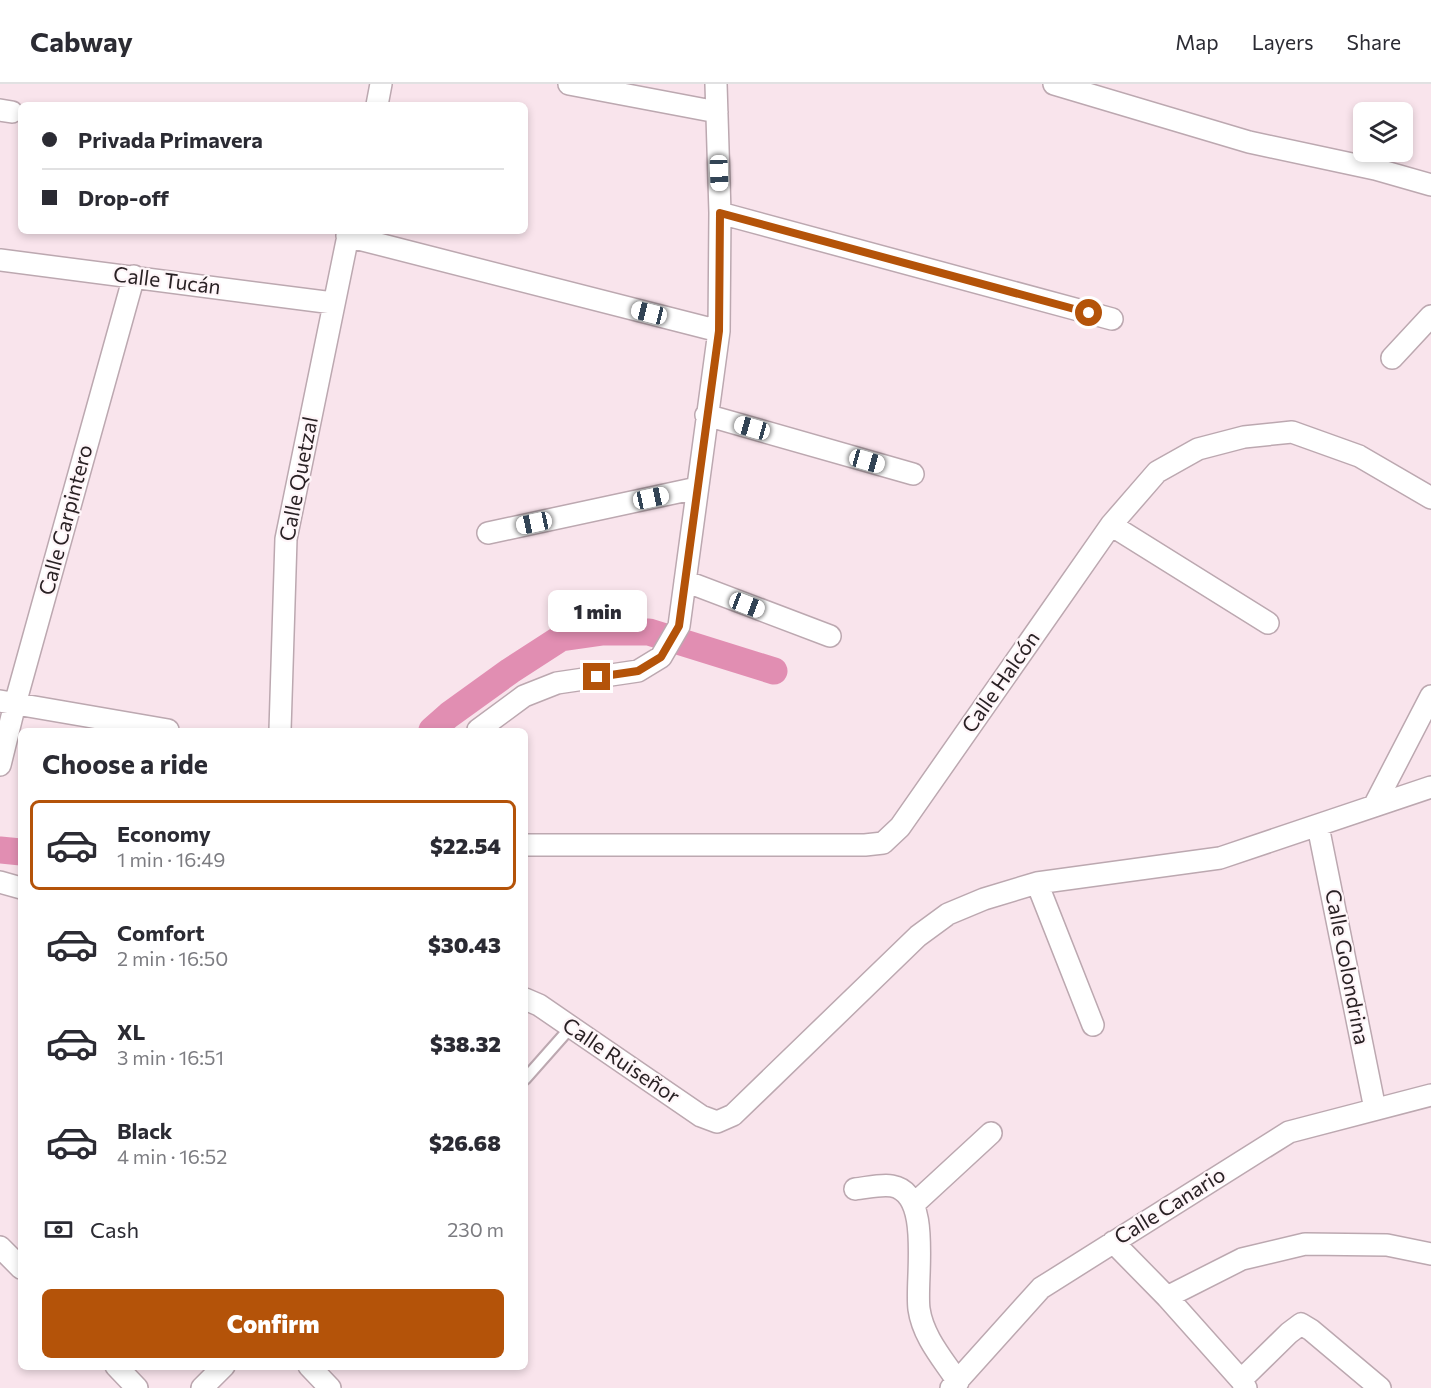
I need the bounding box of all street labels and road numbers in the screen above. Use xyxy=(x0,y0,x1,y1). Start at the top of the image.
street label: Calle Tucán xyxy=(112,261,222,298)
street label: Calle Quetzal xyxy=(273,414,322,543)
street label: Calle Carpintero xyxy=(32,442,97,598)
street label: Calle Halcón xyxy=(956,626,1044,737)
street label: Calle Golondrina xyxy=(1321,887,1376,1047)
street label: Calle Ruiseñor xyxy=(559,1011,685,1108)
street label: Calle Canario xyxy=(1109,1161,1229,1249)

